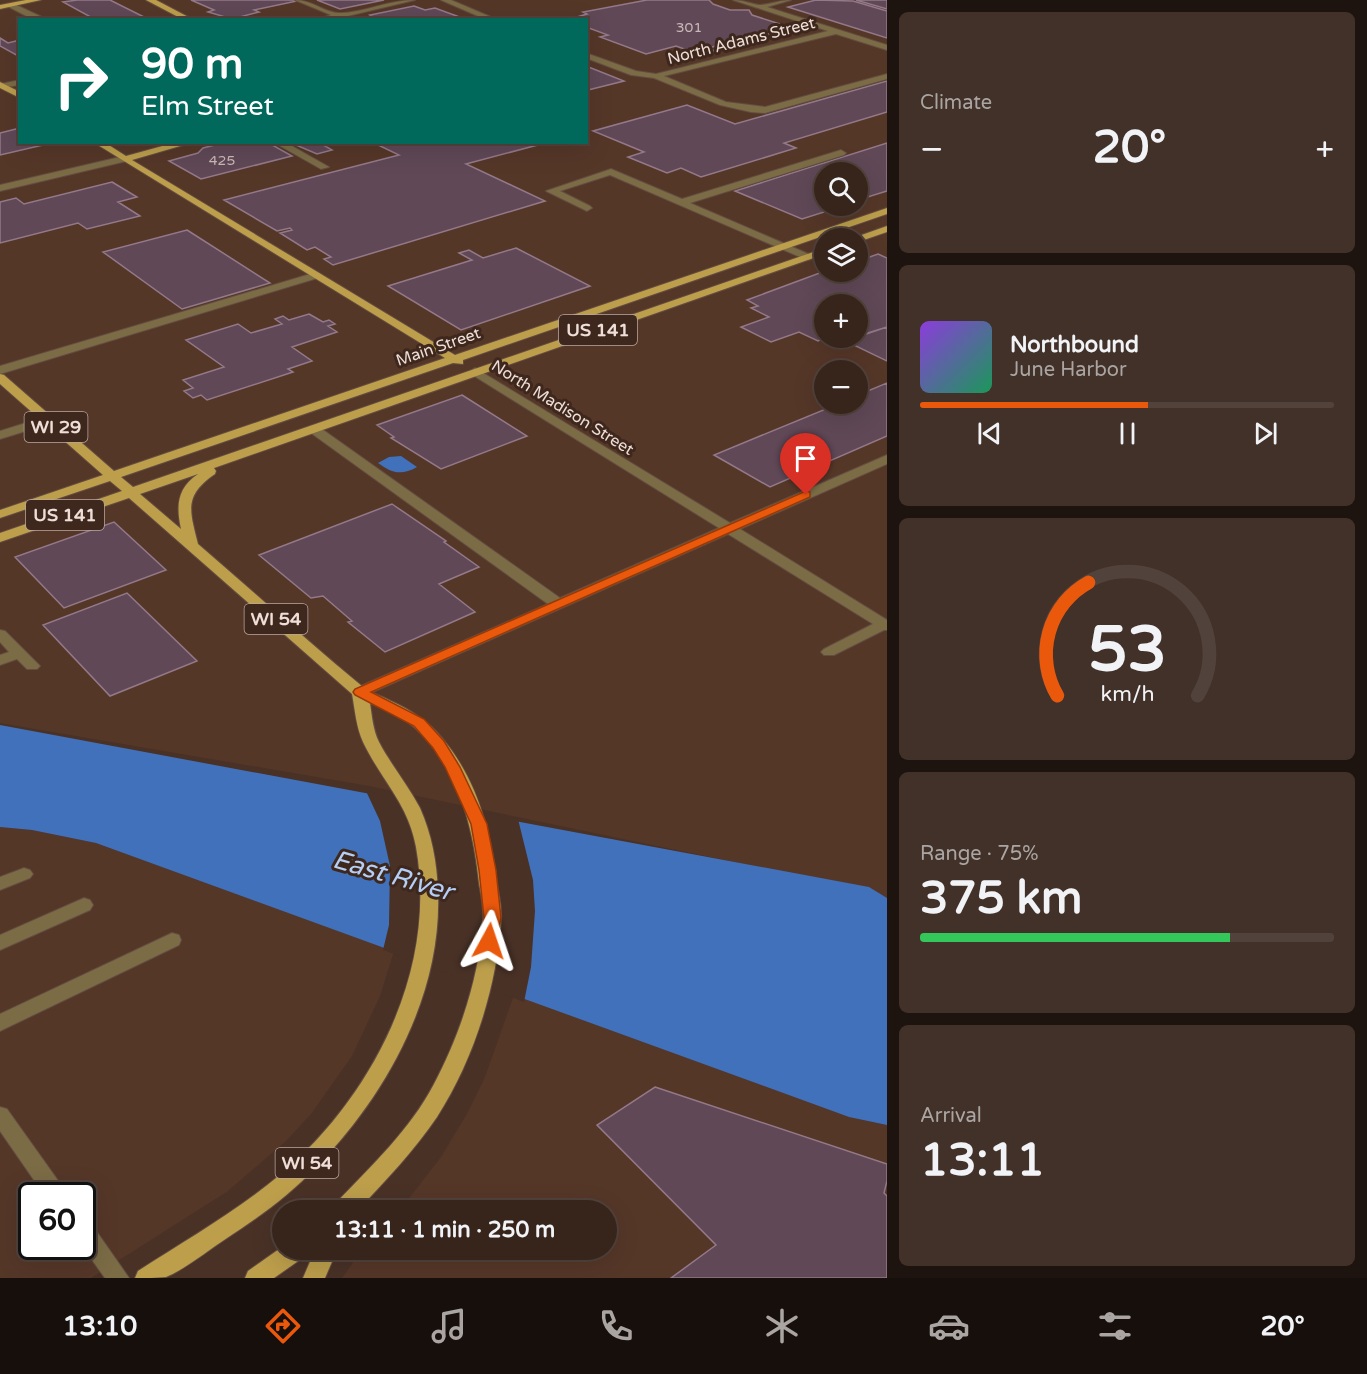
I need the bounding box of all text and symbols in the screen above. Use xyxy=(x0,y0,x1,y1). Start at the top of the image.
street label: North Adams Street xyxy=(665,13,817,69)
house number: 301 xyxy=(676,19,702,36)
text: 90 m xyxy=(141,39,243,90)
icon: right xyxy=(42,42,120,120)
text: Elm Street xyxy=(141,90,274,123)
text: Climate xyxy=(920,91,992,115)
text: 20° xyxy=(1093,121,1166,175)
text: − xyxy=(920,130,944,169)
text: + xyxy=(1315,130,1334,169)
house number: 425 xyxy=(209,152,235,169)
map controls xyxy=(814,162,868,414)
button: search xyxy=(814,162,868,216)
button: layers xyxy=(814,228,868,282)
button: + xyxy=(814,294,868,348)
road number: US 141 xyxy=(559,315,637,345)
street label: Main Street xyxy=(393,323,483,371)
text: Northbound xyxy=(1010,332,1139,358)
street label: North Madison Street xyxy=(488,356,637,460)
text: June Harbor xyxy=(1010,358,1127,382)
button: − xyxy=(814,360,868,414)
road number: WI 29 xyxy=(25,412,88,442)
icon: previous xyxy=(973,417,1006,450)
icon: pause xyxy=(1111,417,1144,450)
icon: next xyxy=(1249,417,1282,450)
pin xyxy=(780,433,831,495)
icon: arrive xyxy=(789,442,822,475)
road number: US 141 xyxy=(26,500,104,530)
road number: WI 54 xyxy=(244,604,308,634)
text: 53 xyxy=(1088,613,1166,688)
text: km/h xyxy=(1100,681,1154,707)
text: Range · 75% xyxy=(920,842,1039,866)
water label: East River xyxy=(329,844,459,908)
text: 375 km xyxy=(920,872,1082,926)
position arrow xyxy=(457,909,521,973)
text: Arrival xyxy=(920,1104,982,1128)
text: 13:11 xyxy=(920,1134,1045,1188)
road number: WI 54 xyxy=(276,1148,338,1178)
speed limit sign: 60 xyxy=(18,1182,96,1260)
text: 13:11 · 1 min · 250 m xyxy=(334,1217,555,1243)
icon: directions xyxy=(262,1305,304,1347)
icon: music xyxy=(428,1305,470,1347)
icon: phone xyxy=(595,1305,637,1347)
icon: climate xyxy=(761,1305,803,1347)
icon: car xyxy=(928,1305,970,1347)
icon: filters xyxy=(1094,1305,1136,1347)
text: 13:10 xyxy=(62,1310,137,1343)
text: 20° xyxy=(1261,1310,1305,1343)

